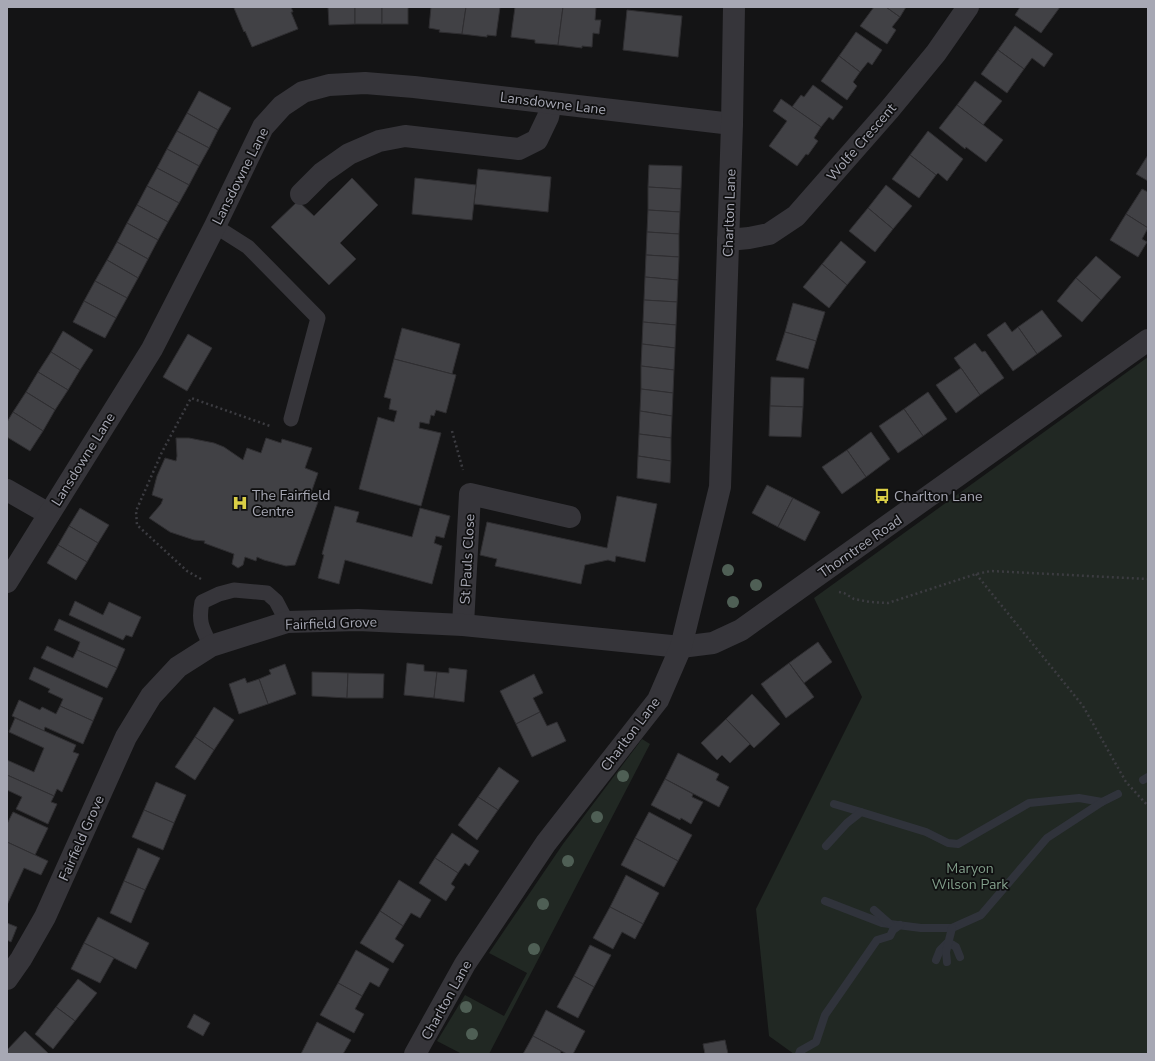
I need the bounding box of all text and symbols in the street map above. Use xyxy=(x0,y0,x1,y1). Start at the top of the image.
street label: Lansdowne Lane xyxy=(499,88,607,119)
street label: Wolfe Crescent xyxy=(822,99,900,185)
street label: Lansdowne Lane xyxy=(208,124,273,228)
street label: Charlton Lane xyxy=(718,169,741,258)
street label: Lansdowne Lane xyxy=(47,409,120,510)
place label: The Fairfield Centre xyxy=(252,486,330,521)
bus stop icon: Charlton Lane xyxy=(873,487,891,505)
place label: Charlton Lane xyxy=(894,487,982,506)
hospital icon: The Fairfield Centre xyxy=(231,494,249,512)
street label: Thorntree Road xyxy=(815,511,906,582)
street label: St Pauls Close xyxy=(456,513,479,605)
street label: Fairfield Grove xyxy=(285,612,377,635)
street label: Charlton Lane xyxy=(596,693,665,775)
street label: Fairfield Grove xyxy=(54,792,109,884)
park label: Maryon Wilson Park xyxy=(932,859,1009,894)
street label: Charlton Lane xyxy=(417,957,476,1044)

